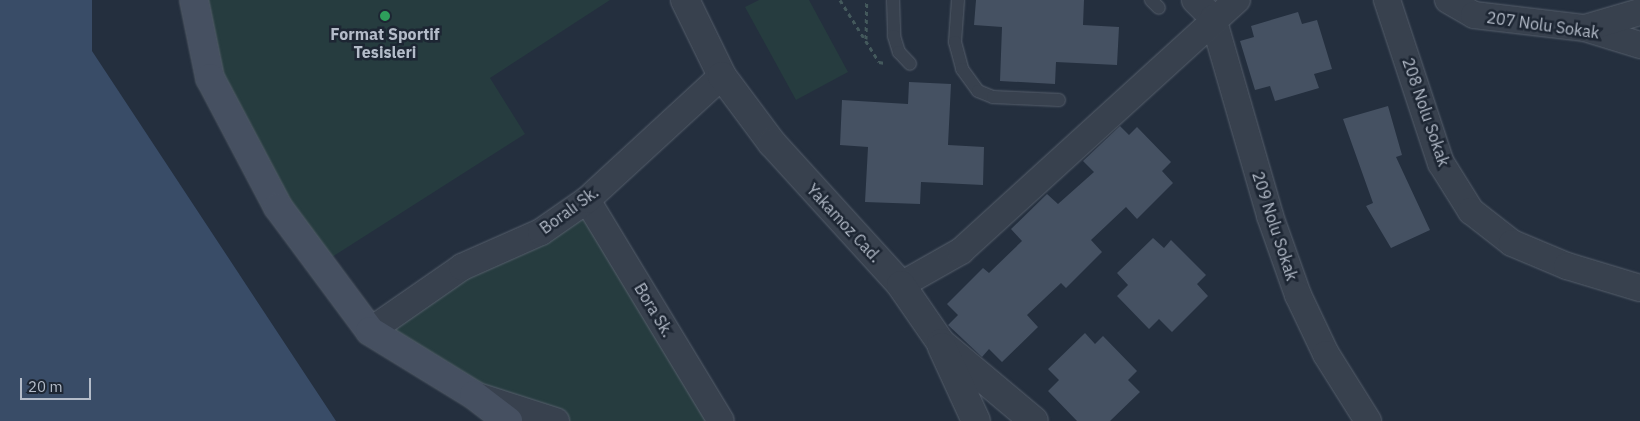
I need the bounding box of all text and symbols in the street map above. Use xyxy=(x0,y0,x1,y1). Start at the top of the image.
street label: 207 Nolu Sokak xyxy=(1485,8,1601,42)
marker: Format Sportif Tesisleri xyxy=(379,10,391,22)
place label: Format Sportif Tesisleri xyxy=(330,24,440,62)
street label: 208 Nolu Sokak xyxy=(1398,55,1454,169)
street label: 209 Nolu Sokak xyxy=(1248,169,1302,283)
street label: Yakamoz Cad. xyxy=(803,180,885,266)
street label: Boralı Sk. xyxy=(536,182,602,238)
street label: Bora Sk. xyxy=(630,280,678,340)
scale bar xyxy=(22,368,94,400)
text: 20 m xyxy=(28,377,63,396)

